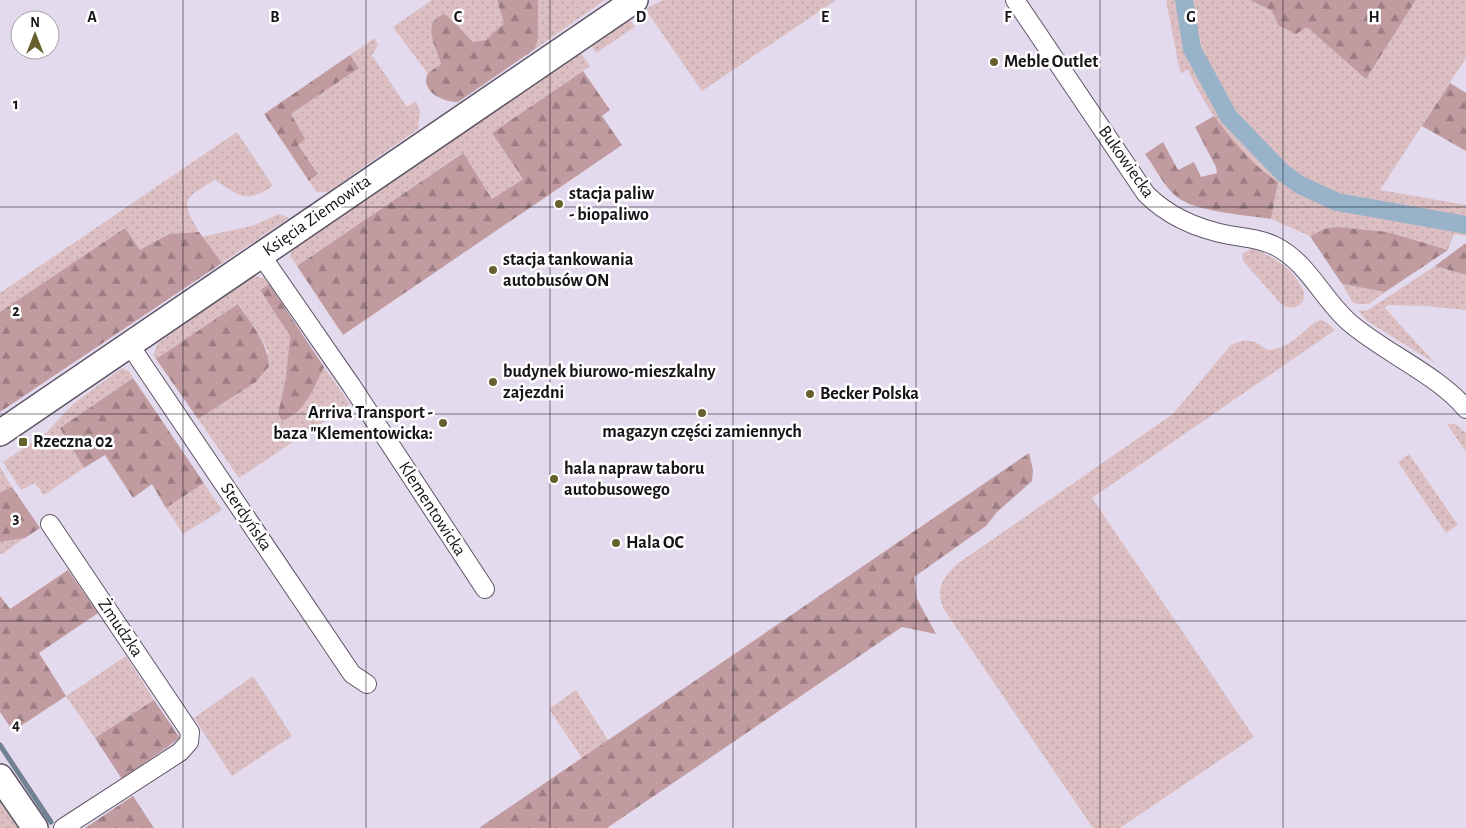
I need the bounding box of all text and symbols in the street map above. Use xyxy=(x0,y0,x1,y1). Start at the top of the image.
text: A xyxy=(87,9,97,25)
text: B xyxy=(270,9,280,25)
text: C xyxy=(454,9,463,25)
text: D xyxy=(636,9,647,25)
text: E xyxy=(821,9,829,25)
text: F xyxy=(1004,9,1012,25)
text: G xyxy=(1186,9,1196,25)
text: H xyxy=(1368,9,1380,25)
north arrow xyxy=(10,10,60,60)
text: N xyxy=(30,16,40,30)
place label: Meble Outlet xyxy=(1004,53,1098,71)
marker: Meble Outlet xyxy=(988,56,1000,68)
text: 1 xyxy=(13,96,19,112)
street label: Bukowiecka xyxy=(1095,123,1157,201)
street label: Księcia Ziemowita xyxy=(260,172,374,260)
place label: stacja paliw - biopaliwo xyxy=(569,185,655,224)
marker: stacja paliw - biopaliwo xyxy=(553,198,565,210)
place label: stacja tankowania autobusów ON xyxy=(503,251,634,290)
marker: stacja tankowania autobusów ON xyxy=(487,264,499,276)
text: 2 xyxy=(12,303,20,319)
place label: budynek biurowo-mieszkalny zajezdni xyxy=(503,363,716,402)
marker: budynek biurowo-mieszkalny zajezdni xyxy=(487,376,499,388)
place label: Becker Polska xyxy=(820,385,919,403)
marker: Becker Polska xyxy=(804,388,816,400)
place label: Arriva Transport - baza "Klementowicka: xyxy=(273,404,433,443)
marker: magazyn części zamiennych xyxy=(696,407,708,419)
marker: Arriva Transport - baza "Klementowicka: xyxy=(437,417,449,429)
place label: magazyn części zamiennych xyxy=(602,423,802,441)
place label: Rzeczna 02 xyxy=(33,433,113,451)
marker: Rzeczna 02 xyxy=(17,436,29,448)
street label: Klementowicka xyxy=(395,459,469,559)
place label: hala napraw taboru autobusowego xyxy=(564,460,705,499)
marker: hala napraw taboru autobusowego xyxy=(548,473,560,485)
street label: Sterdyńska xyxy=(217,480,275,554)
text: 3 xyxy=(13,510,20,526)
place label: Hala OC xyxy=(626,534,685,552)
marker: Hala OC xyxy=(610,537,622,549)
street label: Żmudzka xyxy=(94,594,148,660)
text: 4 xyxy=(12,717,20,733)

